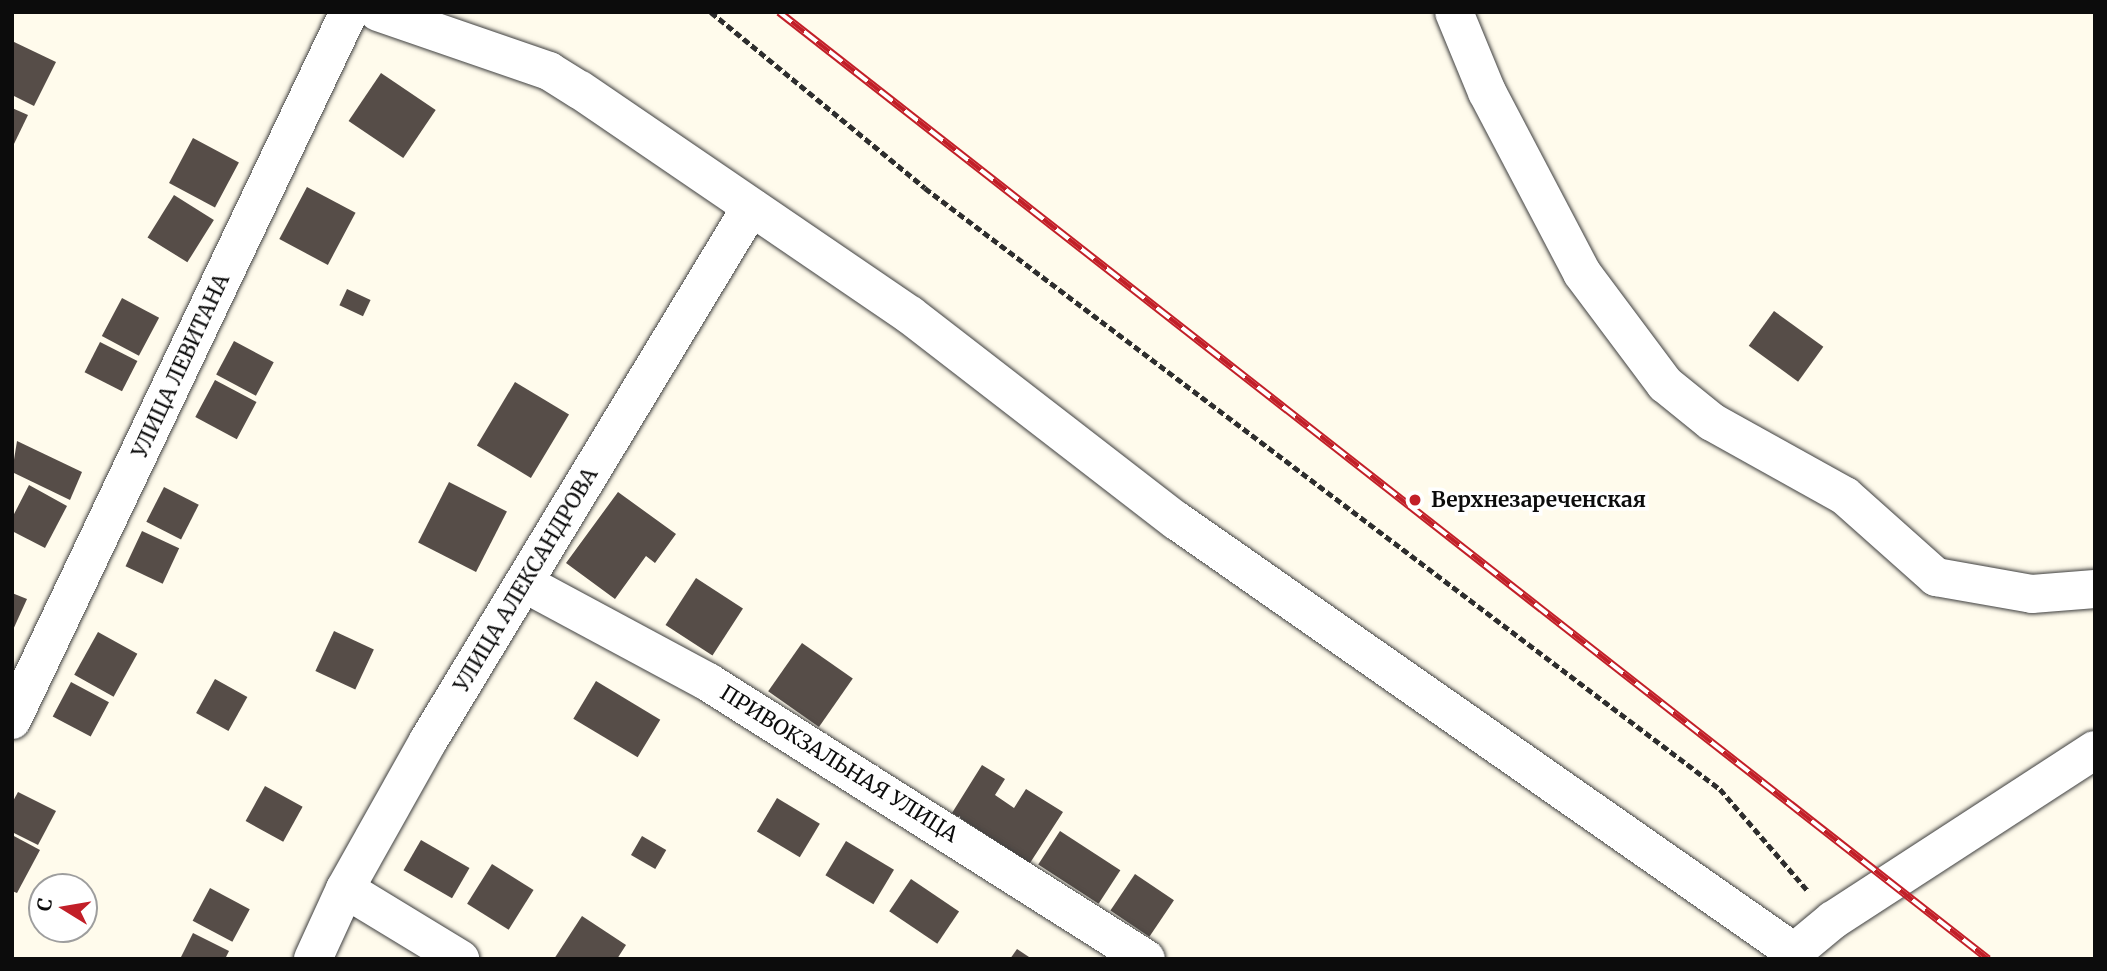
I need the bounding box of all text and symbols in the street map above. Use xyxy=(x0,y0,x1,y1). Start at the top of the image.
street label: УЛИЦА ЛЕВИТАНА xyxy=(127,270,235,462)
street label: УЛИЦА АЛЕКСАНДРОВА xyxy=(449,463,603,697)
place label: Верхнезареченская xyxy=(1431,487,1646,513)
marker: Верхнезареченская xyxy=(1405,490,1425,510)
street label: ПРИВОКЗАЛЬНАЯ УЛИЦА xyxy=(715,680,963,848)
north arrow xyxy=(28,873,98,943)
text: С xyxy=(31,896,57,913)

